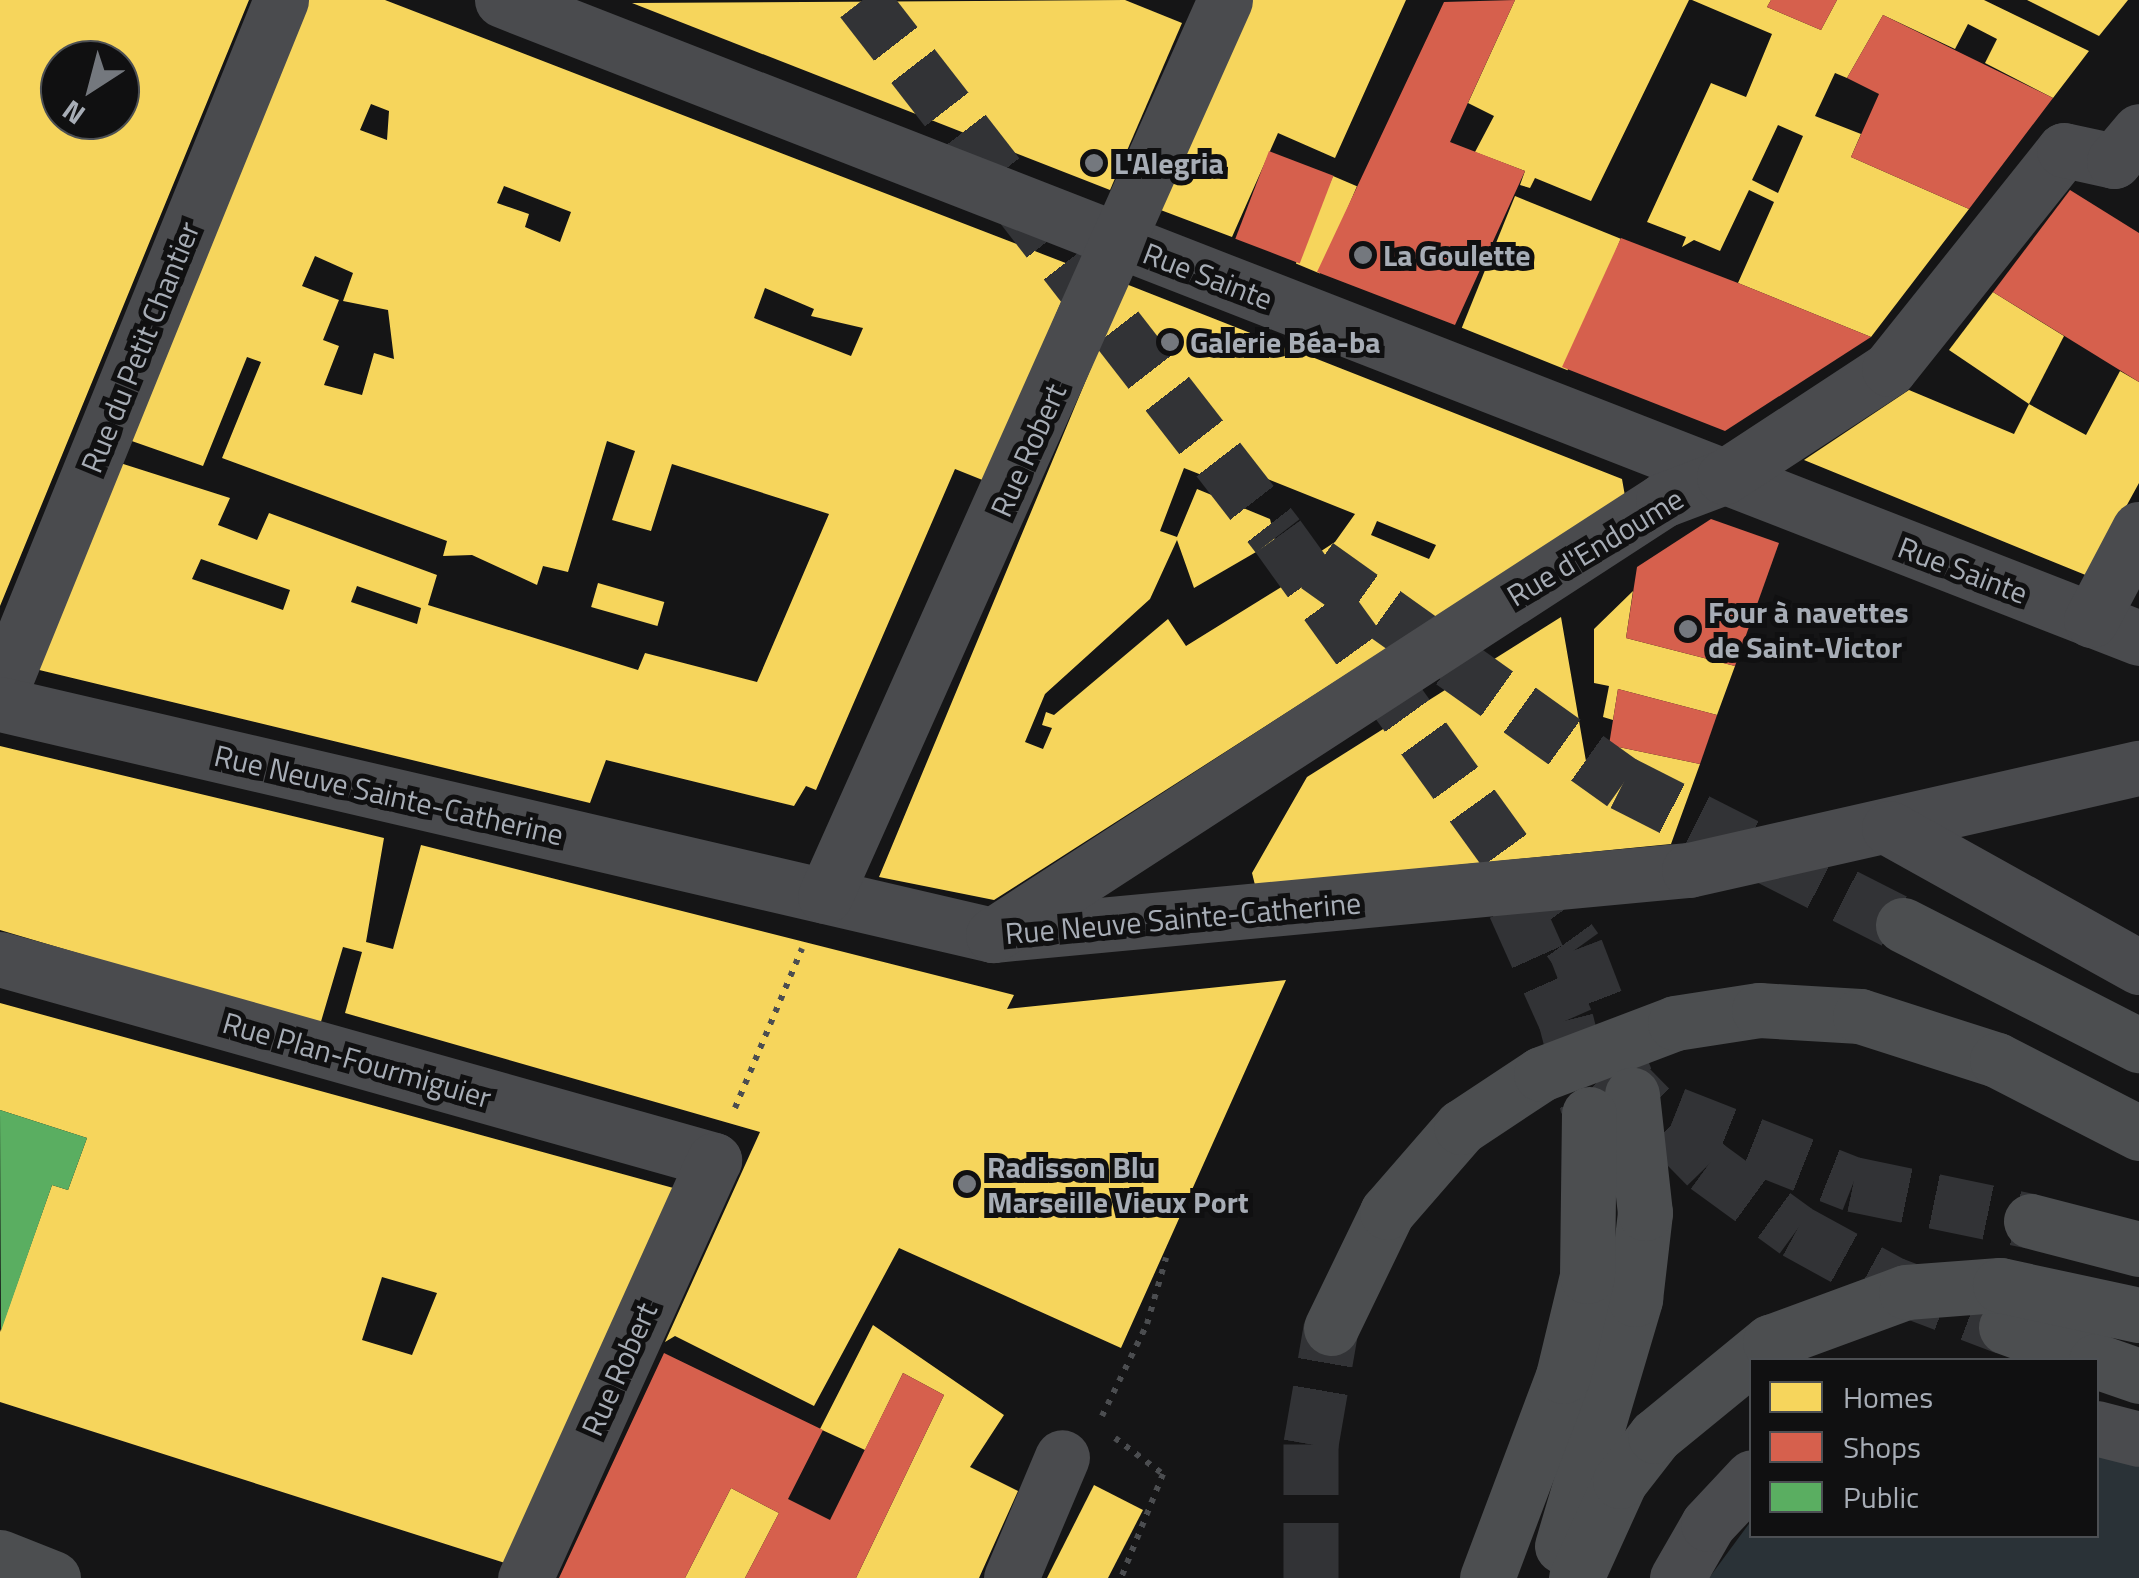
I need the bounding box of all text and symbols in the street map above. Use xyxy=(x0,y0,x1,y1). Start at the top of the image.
north arrow xyxy=(40,40,140,140)
text: N xyxy=(53,90,94,136)
place label: L'Alegria xyxy=(1114,145,1224,181)
marker: L'Alegria xyxy=(1083,152,1105,174)
street label: Rue du Petit Chantier xyxy=(73,216,207,478)
street label: Rue Sainte xyxy=(1138,235,1278,317)
place label: La Goulette xyxy=(1383,237,1531,273)
marker: La Goulette xyxy=(1352,244,1374,266)
place label: Galerie Béa-ba xyxy=(1190,324,1381,360)
marker: Galerie Béa-ba xyxy=(1159,331,1181,353)
street label: Rue Robert xyxy=(983,378,1073,522)
street label: Rue d'Endoume xyxy=(1501,480,1689,614)
street label: Rue Sainte xyxy=(1893,529,2033,611)
place label: Four à navettes de Saint-Victor xyxy=(1708,594,1909,664)
marker: Four à navettes de Saint-Victor xyxy=(1677,618,1699,640)
street label: Rue Neuve Sainte-Catherine xyxy=(211,737,567,853)
street label: Rue Neuve Sainte-Catherine xyxy=(1003,885,1363,951)
street label: Rue Plan-Fourmiguier xyxy=(219,1004,495,1116)
place label: Radisson Blu Marseille Vieux Port xyxy=(987,1149,1249,1220)
marker: Radisson Blu Marseille Vieux Port xyxy=(956,1173,978,1195)
street label: Rue Robert xyxy=(574,1297,664,1441)
legend xyxy=(1749,1358,2099,1538)
text: Homes xyxy=(1843,1374,1933,1420)
text: Shops xyxy=(1843,1424,1921,1470)
text: Public xyxy=(1843,1474,1919,1520)

